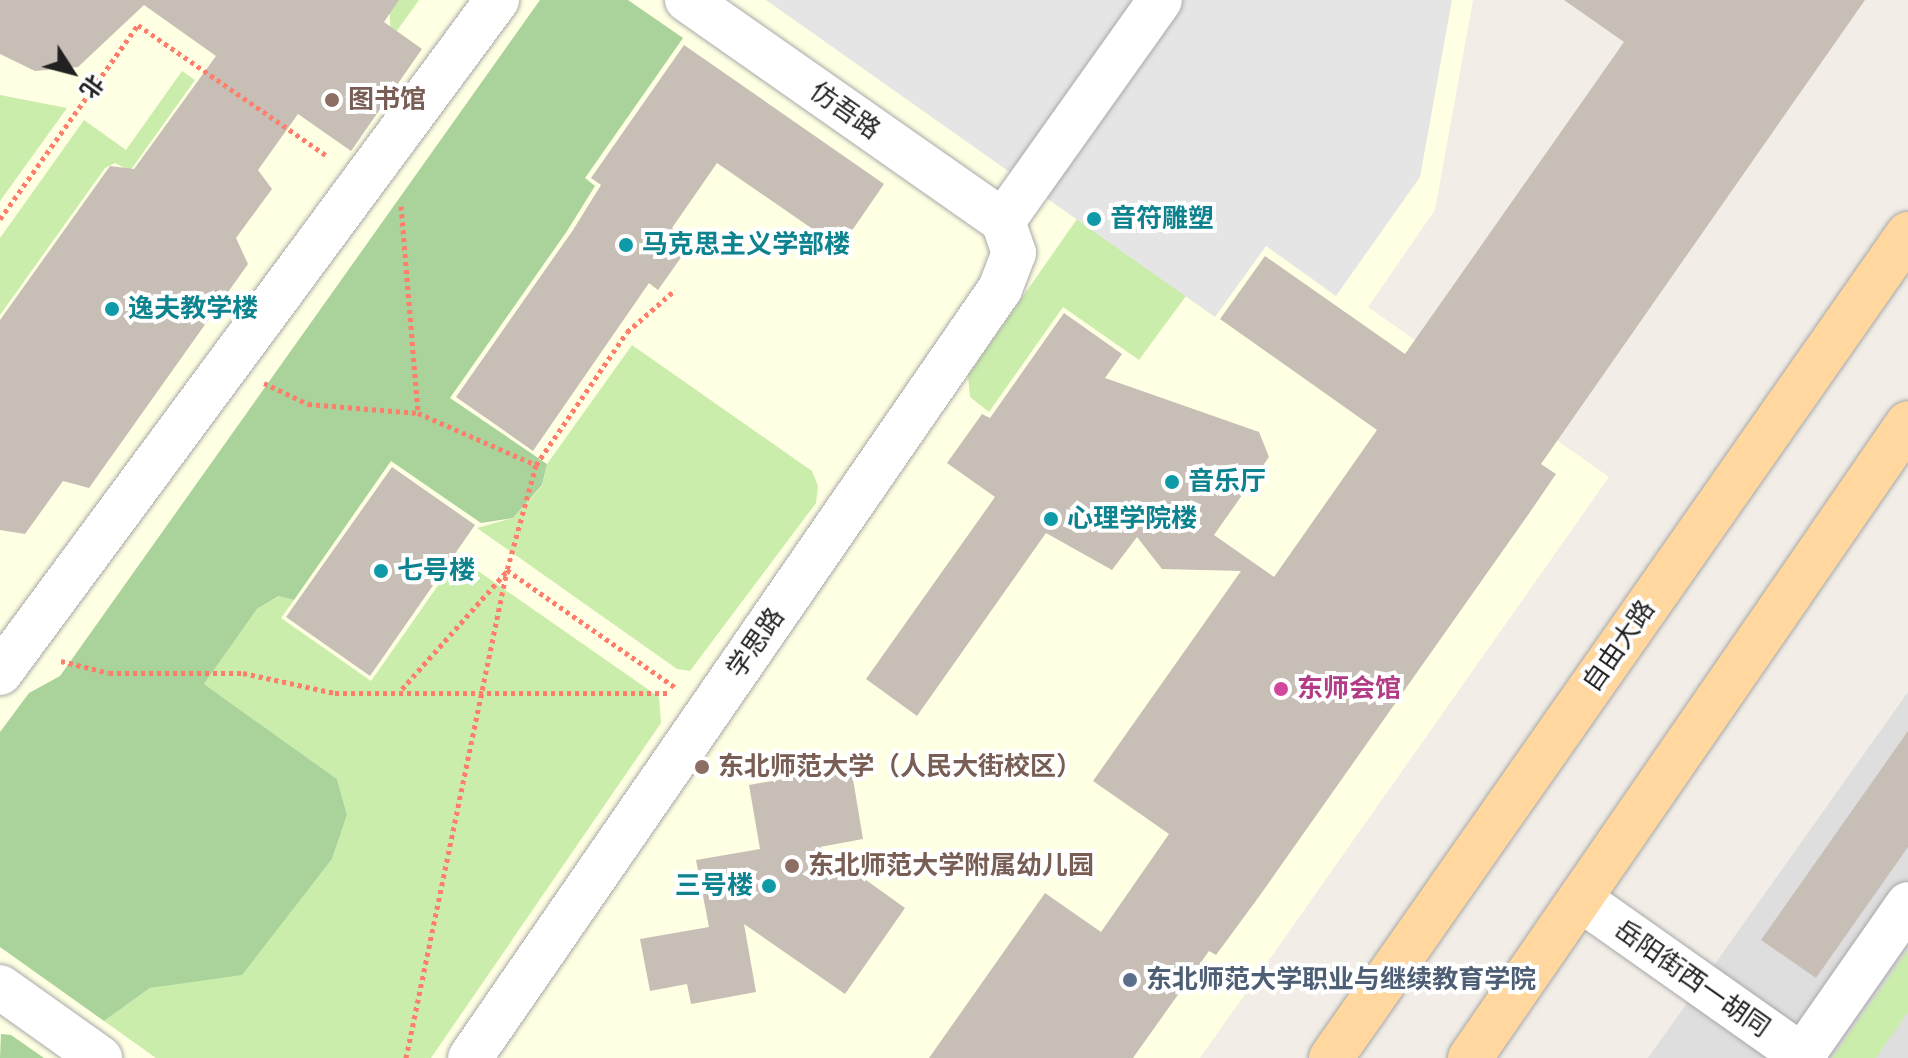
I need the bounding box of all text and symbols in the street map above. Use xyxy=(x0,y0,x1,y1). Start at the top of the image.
north arrow xyxy=(32,32,112,112)
text: 北 xyxy=(74,70,108,103)
street label: 仿吾路 xyxy=(804,76,886,146)
place label: 图书馆 xyxy=(348,84,426,116)
marker: 图书馆 xyxy=(323,91,341,109)
place label: 音符雕塑 xyxy=(1110,203,1214,235)
marker: 音符雕塑 xyxy=(1085,210,1103,228)
place label: 马克思主义学部楼 xyxy=(642,229,850,261)
marker: 马克思主义学部楼 xyxy=(617,236,635,254)
place label: 逸夫教学楼 xyxy=(128,293,258,325)
marker: 逸夫教学楼 xyxy=(103,300,121,318)
place label: 音乐厅 xyxy=(1188,466,1266,498)
marker: 音乐厅 xyxy=(1163,473,1181,491)
place label: 心理学院楼 xyxy=(1067,503,1197,535)
marker: 心理学院楼 xyxy=(1042,510,1060,528)
place label: 七号楼 xyxy=(397,555,475,587)
marker: 七号楼 xyxy=(372,562,390,580)
street label: 自由大路 xyxy=(1576,594,1662,698)
street label: 学思路 xyxy=(721,602,791,684)
place label: 东师会馆 xyxy=(1297,673,1401,705)
marker: 东师会馆 xyxy=(1272,680,1290,698)
place label: 东北师范大学（人民大街校区） xyxy=(718,751,1082,783)
marker: 东北师范大学（人民大街校区） xyxy=(693,758,711,776)
place label: 东北师范大学附属幼儿园 xyxy=(808,850,1094,882)
marker: 东北师范大学附属幼儿园 xyxy=(783,857,801,875)
place label: 三号楼 xyxy=(675,870,753,902)
marker: 三号楼 xyxy=(760,877,778,895)
street label: 岳阳街西一胡同 xyxy=(1609,914,1775,1044)
place label: 东北师范大学职业与继续教育学院 xyxy=(1146,964,1536,996)
marker: 东北师范大学职业与继续教育学院 xyxy=(1121,971,1139,989)

